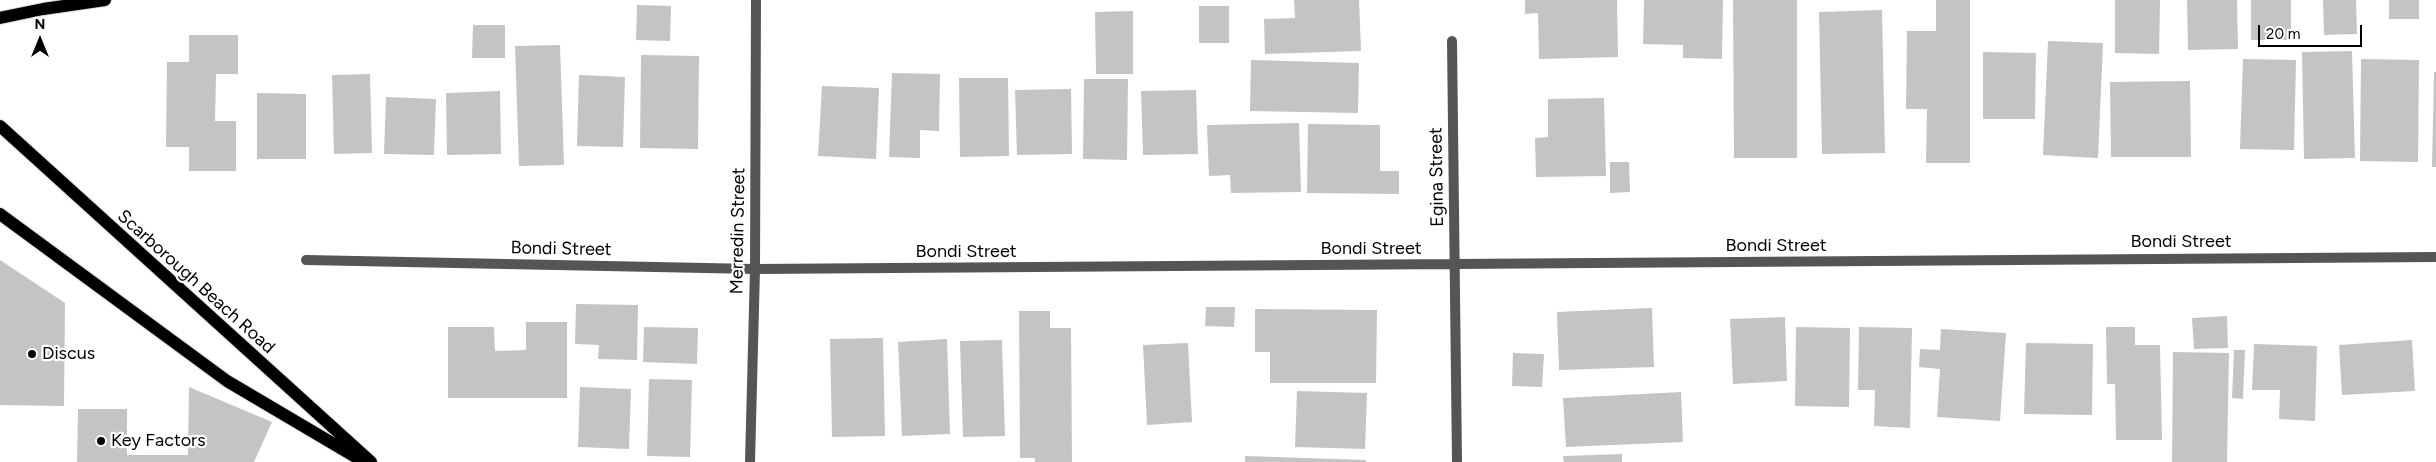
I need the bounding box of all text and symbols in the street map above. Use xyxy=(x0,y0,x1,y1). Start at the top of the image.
north arrow xyxy=(15,15,65,65)
scale bar xyxy=(2261,15,2365,47)
text: N xyxy=(35,16,45,33)
text: 20 m xyxy=(2266,25,2300,43)
street label: Egina Street xyxy=(1425,127,1449,227)
street label: Merredin Street xyxy=(726,167,750,295)
street label: Scarborough Beach Road xyxy=(113,206,279,358)
street label: Bondi Street xyxy=(2130,231,2232,253)
street label: Bondi Street xyxy=(1725,235,1827,257)
street label: Bondi Street xyxy=(510,237,612,261)
street label: Bondi Street xyxy=(1320,238,1422,260)
street label: Bondi Street xyxy=(915,241,1017,263)
place label: Discus xyxy=(42,343,95,365)
marker: Discus xyxy=(26,348,38,360)
place label: Key Factors xyxy=(111,430,206,452)
marker: Key Factors xyxy=(95,435,107,447)

